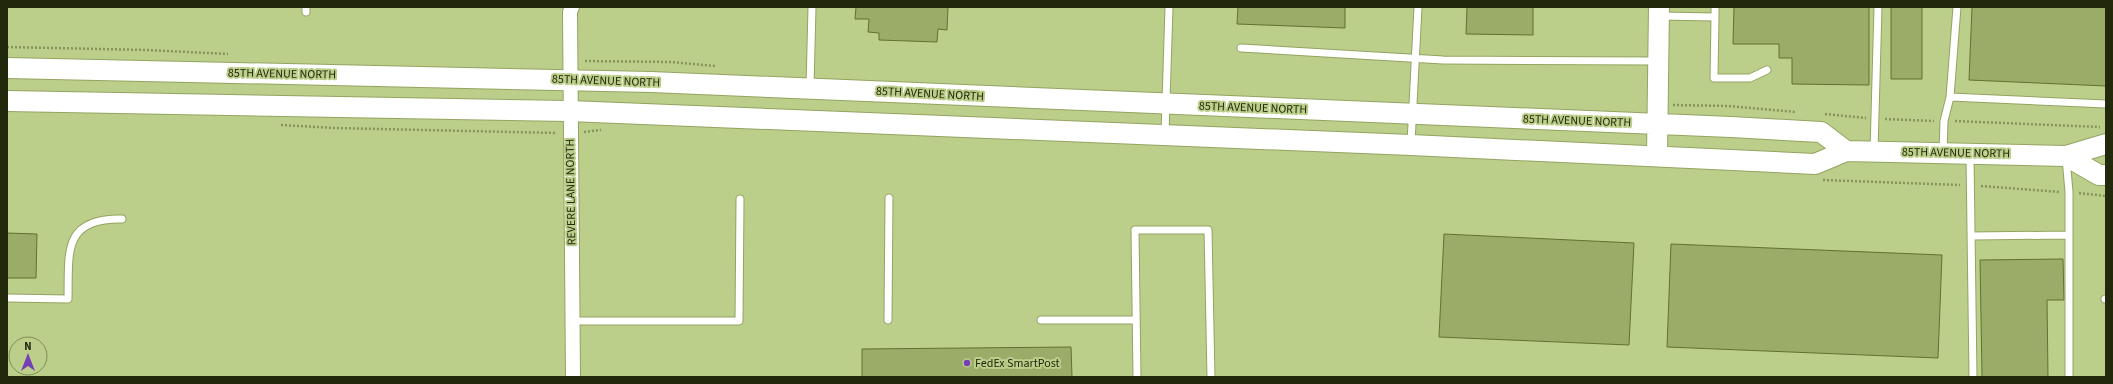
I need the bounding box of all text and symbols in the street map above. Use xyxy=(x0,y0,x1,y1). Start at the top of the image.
street label: 85TH AVENUE NORTH xyxy=(228,65,336,83)
street label: 85TH AVENUE NORTH xyxy=(552,71,660,91)
street label: 85TH AVENUE NORTH xyxy=(875,83,985,105)
street label: 85TH AVENUE NORTH xyxy=(1199,98,1307,118)
street label: 85TH AVENUE NORTH xyxy=(1523,111,1631,131)
street label: REVERE LANE NORTH xyxy=(562,138,580,246)
street label: 85TH AVENUE NORTH xyxy=(1902,144,2010,162)
north arrow xyxy=(8,336,48,376)
text: N xyxy=(24,339,32,354)
place label: FedEx SmartPost xyxy=(975,355,1060,372)
marker: FedEx SmartPost xyxy=(962,358,972,368)

